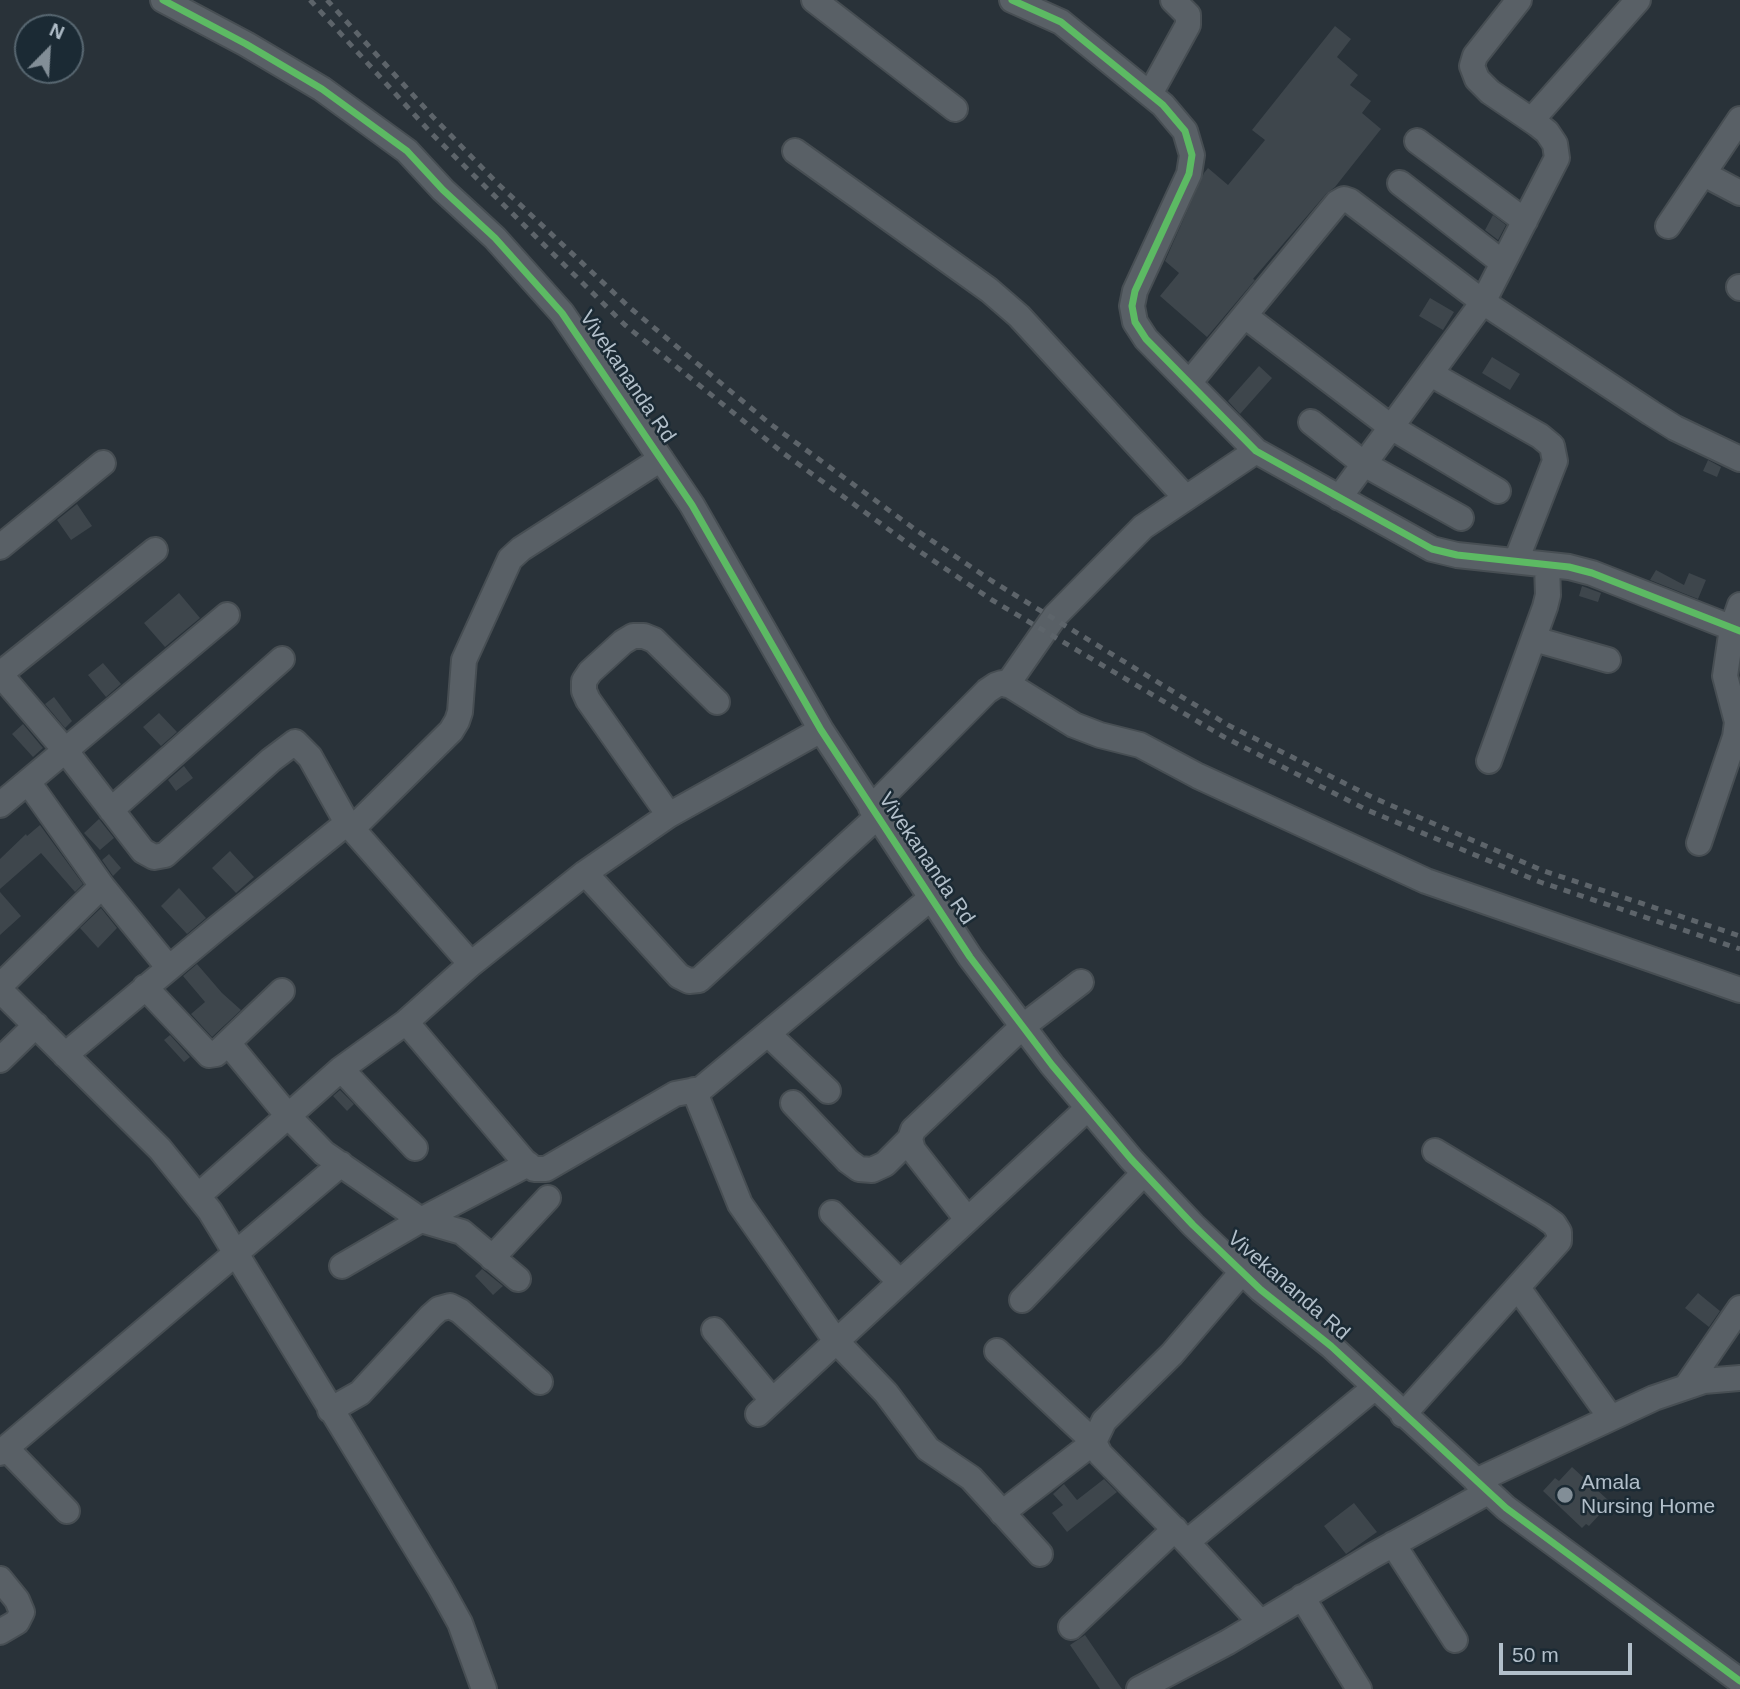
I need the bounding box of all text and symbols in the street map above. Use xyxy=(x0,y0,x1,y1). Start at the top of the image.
north arrow xyxy=(14,14,84,84)
text: N xyxy=(46,19,67,44)
street label: Vivekananda Rd xyxy=(574,306,680,448)
street label: Vivekananda Rd xyxy=(873,788,979,930)
street label: Vivekananda Rd xyxy=(1222,1226,1354,1346)
place label: Amala Nursing Home xyxy=(1581,1470,1715,1520)
marker: Amala Nursing Home xyxy=(1555,1485,1575,1505)
scale bar xyxy=(1502,1630,1635,1674)
text: 50 m xyxy=(1512,1643,1559,1666)

